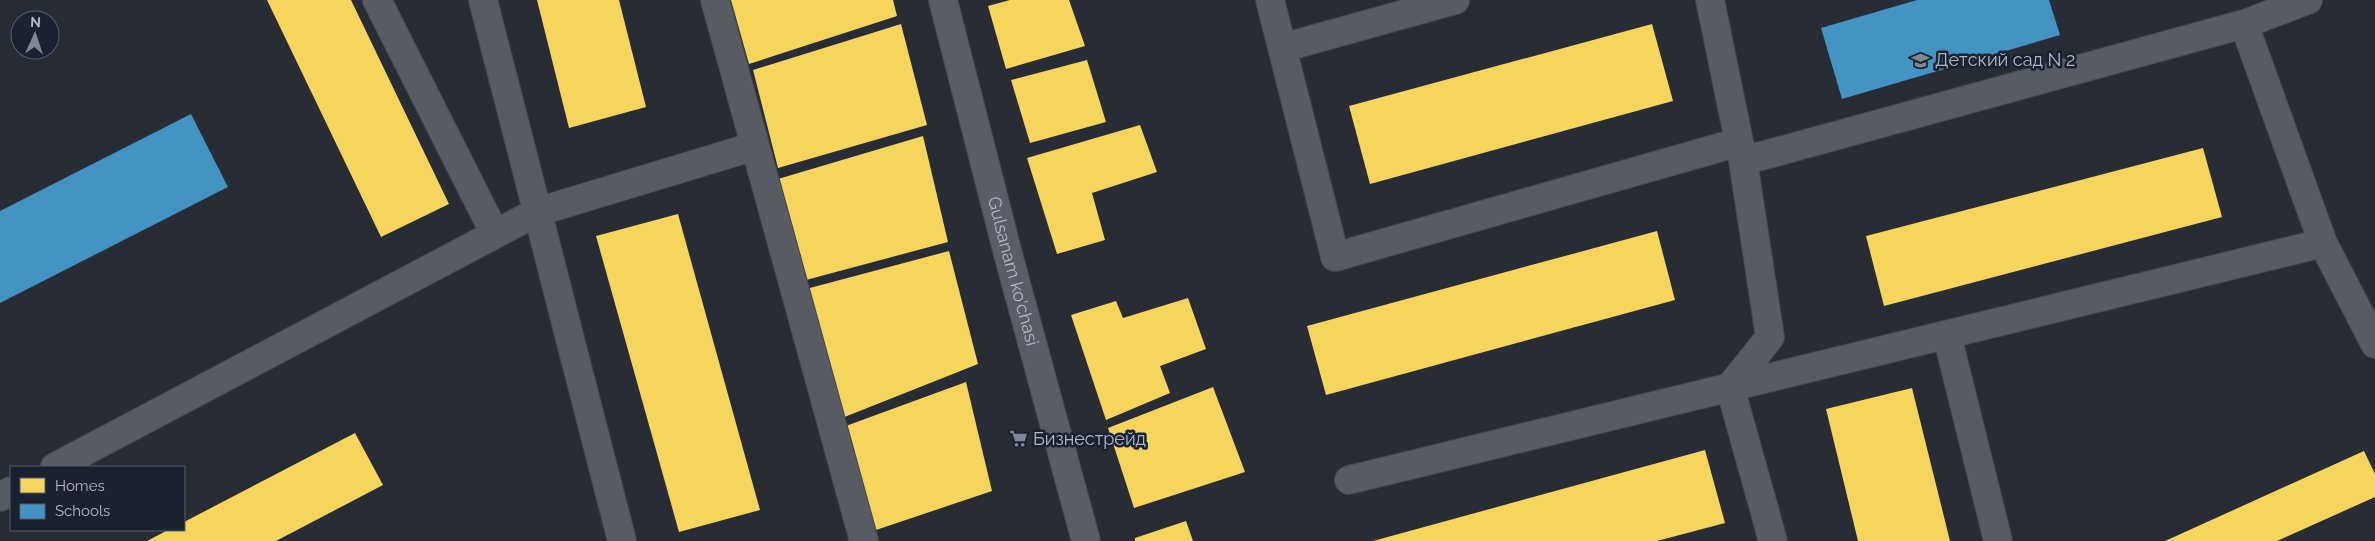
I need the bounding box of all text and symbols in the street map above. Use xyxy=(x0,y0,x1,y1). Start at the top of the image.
north arrow xyxy=(10,10,60,60)
text: N xyxy=(30,14,41,30)
place label: Детский сад N 2 xyxy=(1935,49,2075,70)
school or university icon: Детский сад N 2 xyxy=(1911,50,1931,70)
street label: Gulsanam ko'chasi xyxy=(984,194,1043,348)
place label: Бизнестрейд xyxy=(1033,428,1146,449)
supermarket icon: Бизнестрейд xyxy=(1009,429,1029,449)
legend xyxy=(10,466,185,531)
text: Homes xyxy=(55,477,105,495)
text: Schools xyxy=(55,502,110,520)

